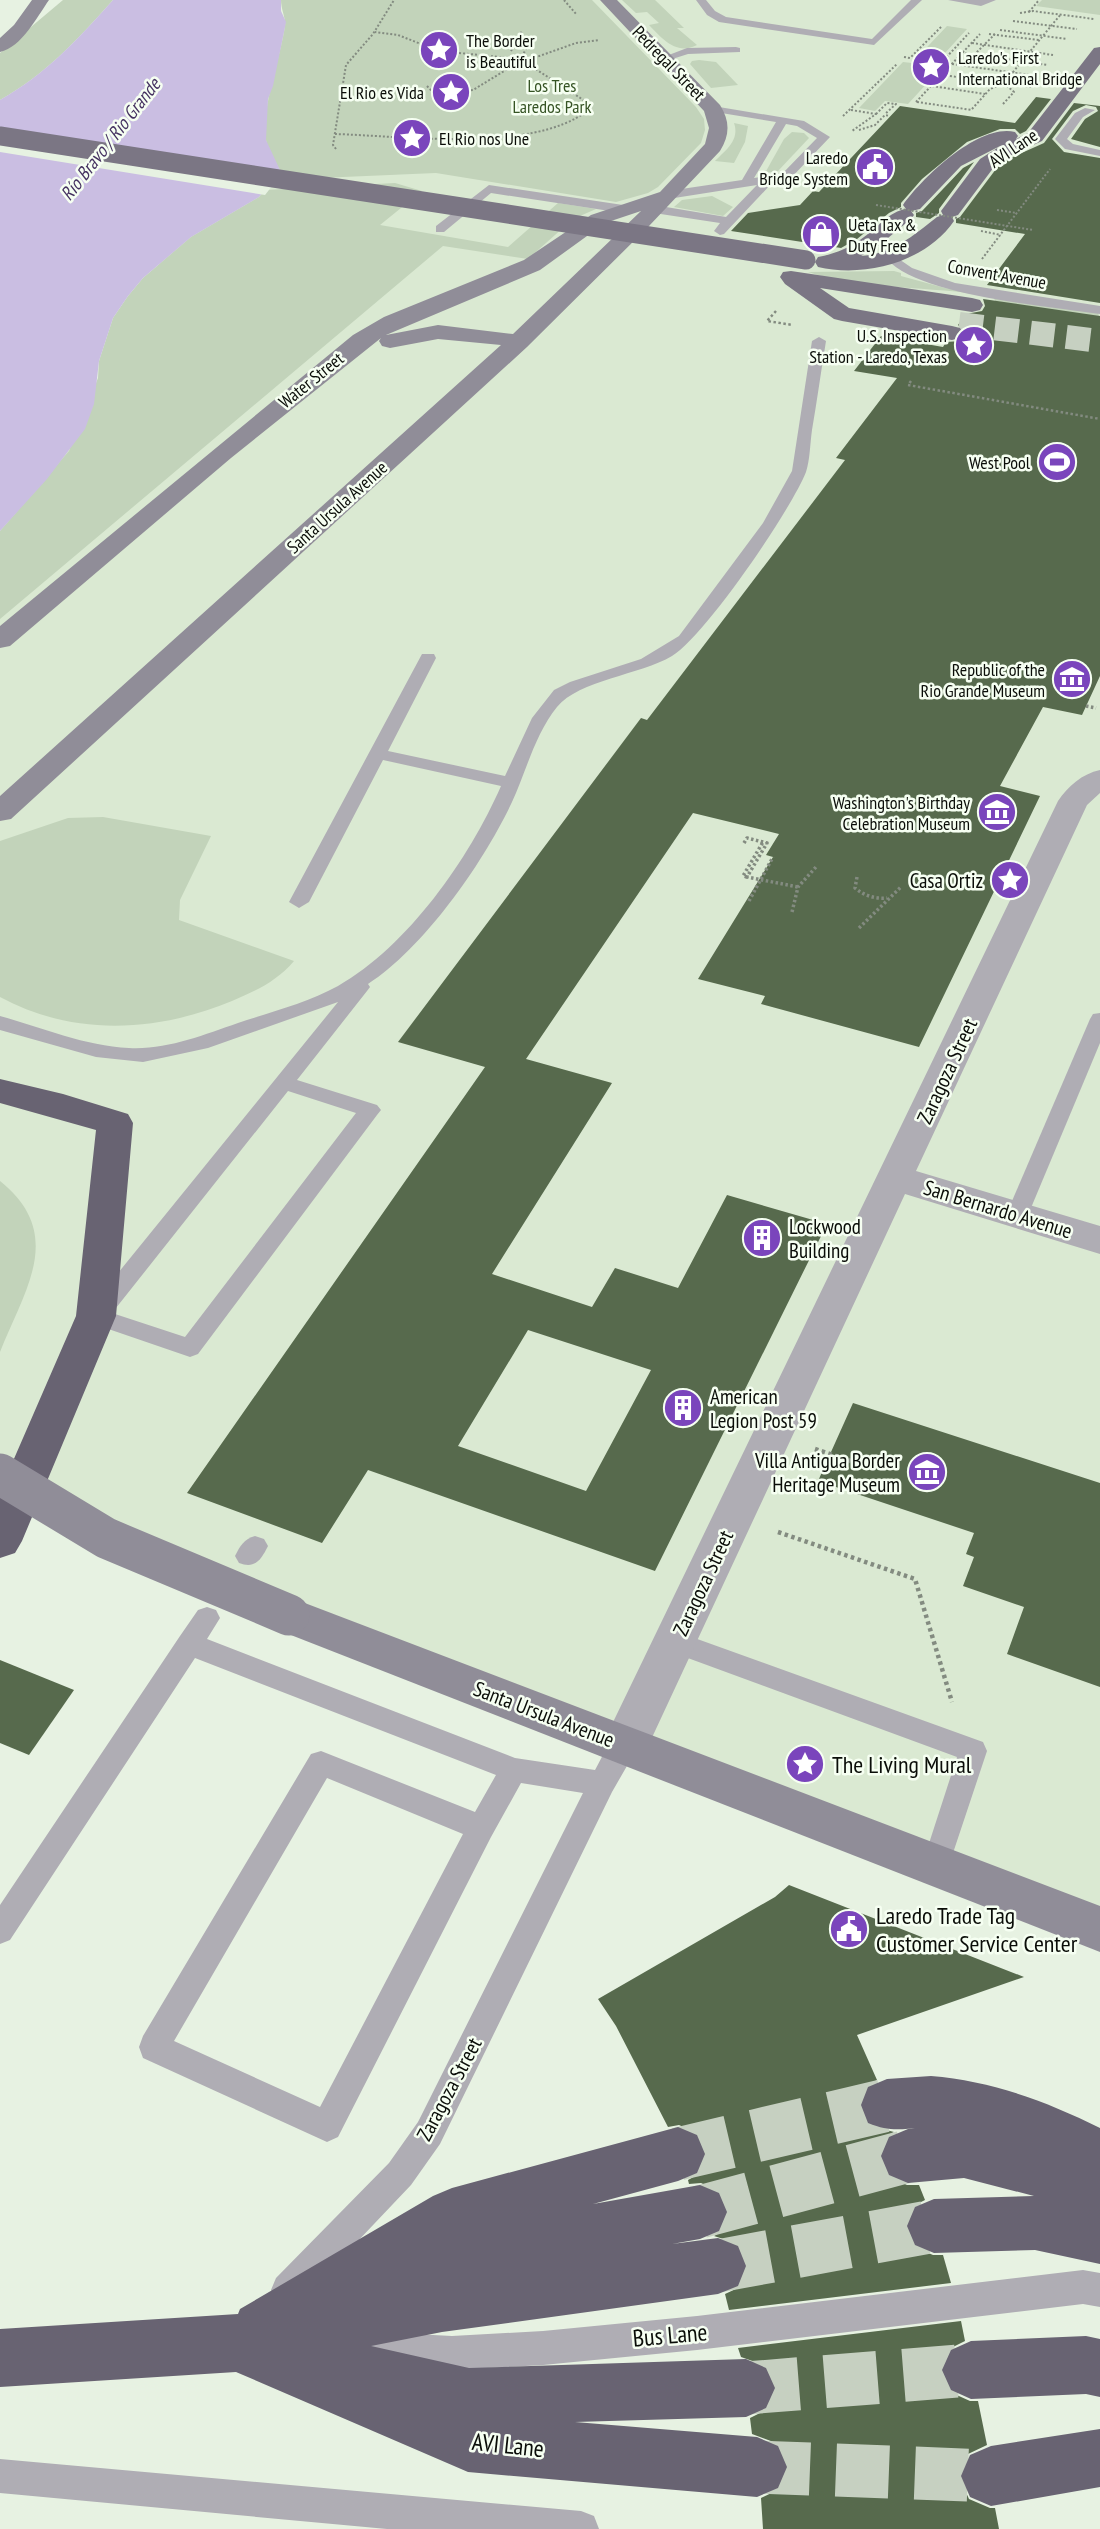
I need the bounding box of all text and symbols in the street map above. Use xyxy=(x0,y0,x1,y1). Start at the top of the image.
street label: Pedregal Street xyxy=(628,21,710,105)
place icon: The Border is Beautiful xyxy=(418,29,460,71)
place label: The Border is Beautiful xyxy=(466,29,537,73)
place icon: Laredo's First International Bridge xyxy=(910,46,952,88)
place label: Laredo's First International Bridge xyxy=(958,46,1082,90)
place icon: El Rio es Vida xyxy=(430,71,472,113)
water label: Río Bravo / Rio Grande xyxy=(55,72,166,205)
park label: Los Tres Laredos Park xyxy=(512,74,592,118)
place label: El Rio es Vida xyxy=(340,81,424,104)
place icon: El Rio nos Une xyxy=(391,117,433,159)
street label: AVI Lane xyxy=(984,123,1042,173)
place label: El Rio nos Une xyxy=(439,127,529,150)
place label: Laredo Bridge System xyxy=(759,146,848,190)
public building icon: Laredo Bridge System xyxy=(854,146,896,188)
shop icon: Ueta Tax & Duty Free xyxy=(800,213,842,255)
place label: Ueta Tax & Duty Free xyxy=(848,213,917,257)
street label: Convent Avenue xyxy=(946,254,1048,294)
place label: U.S. Inspection Station - Laredo, Texas xyxy=(809,324,947,368)
place icon: U.S. Inspection Station - Laredo, Texas xyxy=(953,324,995,366)
street label: Water Street xyxy=(274,347,348,413)
sports icon: West Pool xyxy=(1036,441,1078,483)
place label: West Pool xyxy=(969,451,1031,474)
street label: Santa Ursula Avenue xyxy=(282,456,392,558)
place label: Republic of the Rio Grande Museum xyxy=(921,658,1045,702)
museum icon: Republic of the Rio Grande Museum xyxy=(1051,658,1093,700)
place label: Washington's Birthday Celebration Museum xyxy=(833,791,970,835)
museum icon: Washington's Birthday Celebration Museum xyxy=(976,791,1018,833)
place icon: Casa Ortiz xyxy=(989,859,1031,901)
place label: Casa Ortiz xyxy=(910,867,983,894)
street label: Zaragoza Street xyxy=(911,1014,983,1128)
street label: San Bernardo Avenue xyxy=(920,1174,1076,1244)
place label: Lockwood Building xyxy=(789,1213,861,1264)
building icon: Lockwood Building xyxy=(741,1217,783,1259)
place label: American Legion Post 59 xyxy=(710,1383,817,1434)
building icon: American Legion Post 59 xyxy=(662,1387,704,1429)
place label: Villa Antigua Border Heritage Museum xyxy=(754,1447,900,1498)
museum icon: Villa Antigua Border Heritage Museum xyxy=(906,1451,948,1493)
street label: Zaragoza Street xyxy=(667,1526,739,1640)
street label: Santa Ursula Avenue xyxy=(470,1675,618,1753)
place icon: The Living Mural xyxy=(784,1743,826,1785)
place label: The Living Mural xyxy=(832,1749,972,1780)
place label: Laredo Trade Tag Customer Service Center xyxy=(876,1900,1078,1959)
public building icon: Laredo Trade Tag Customer Service Center xyxy=(828,1908,870,1950)
street label: Zaragoza Street xyxy=(411,2032,488,2145)
street label: Bus Lane xyxy=(631,2316,709,2354)
street label: AVI Lane xyxy=(471,2426,545,2464)

